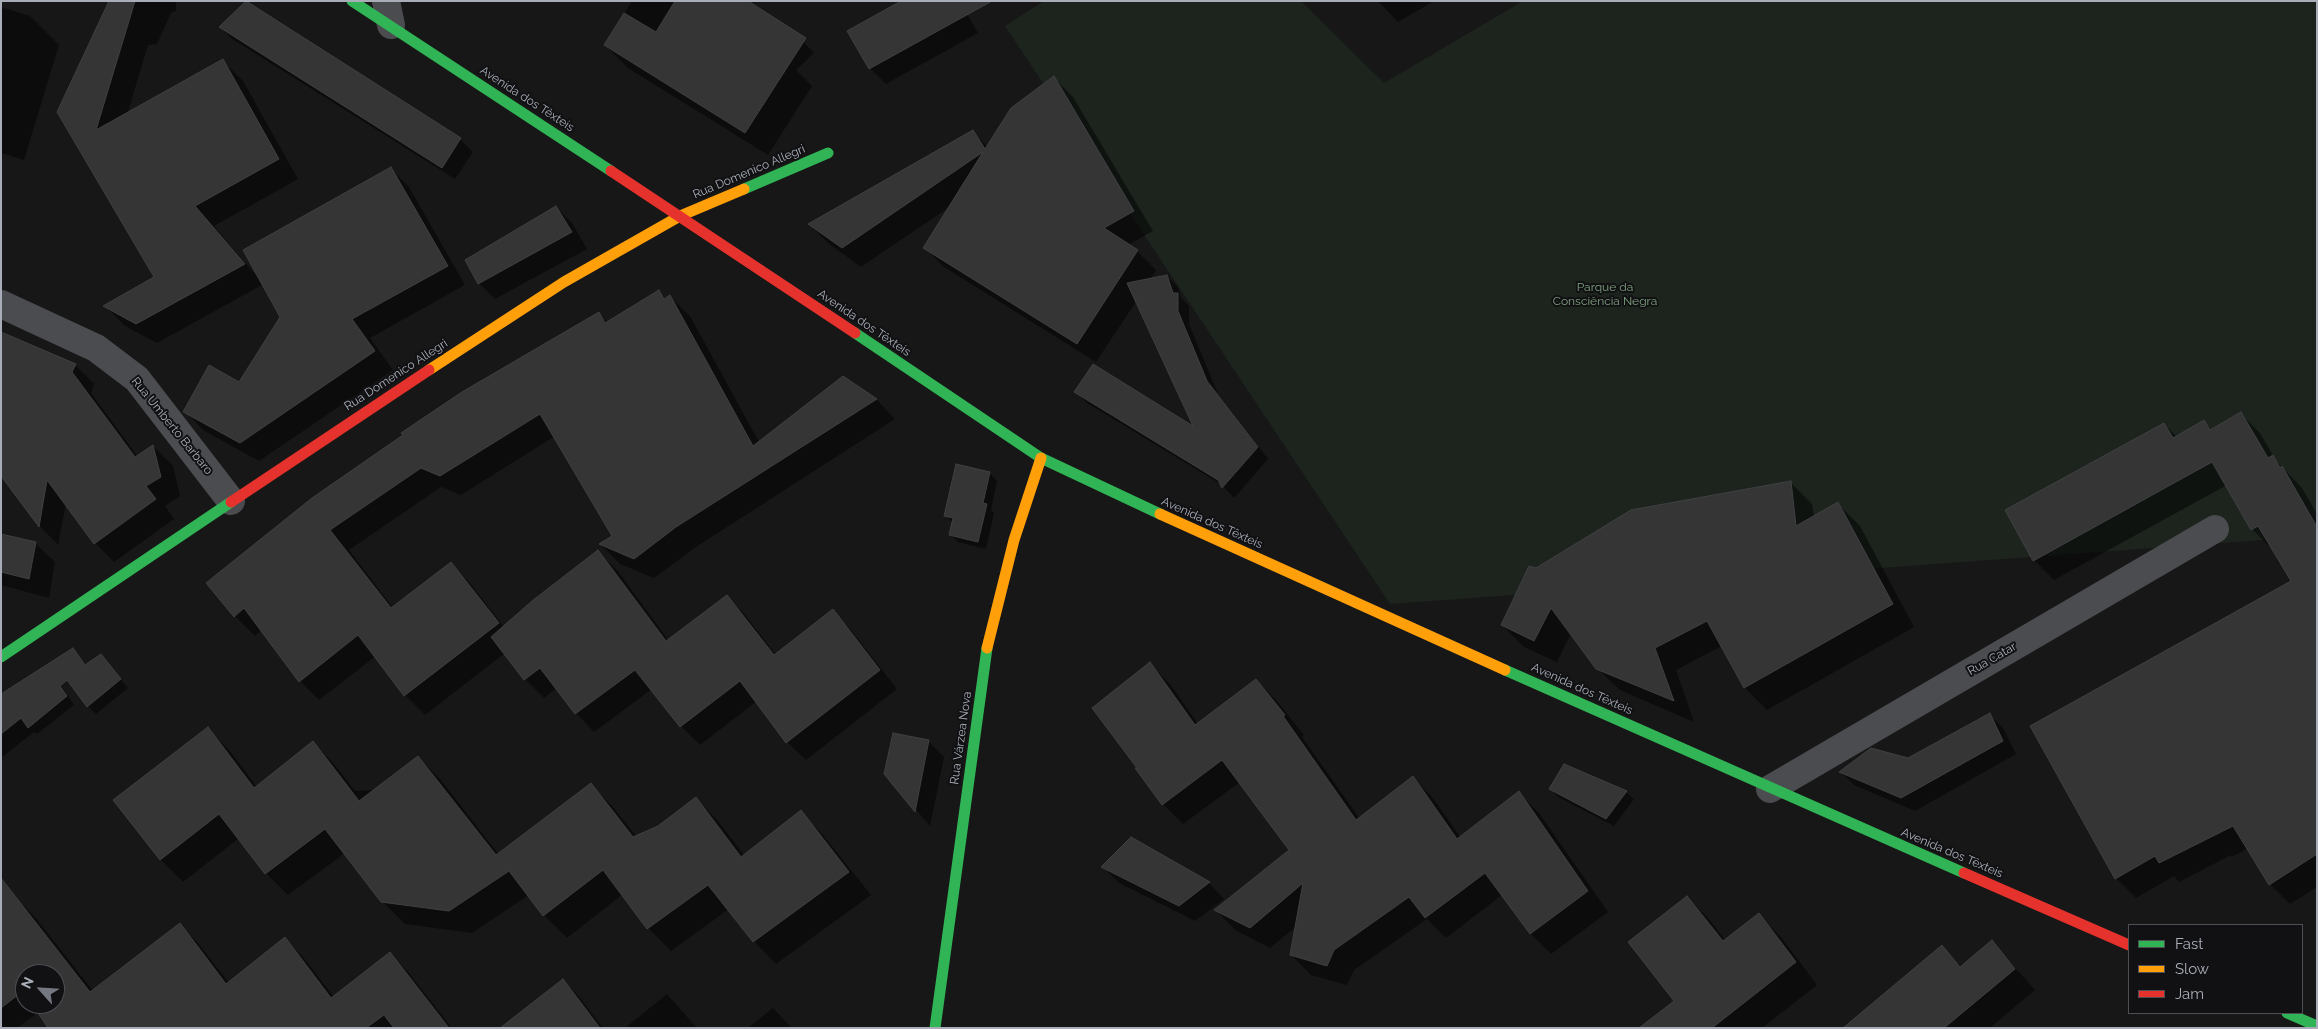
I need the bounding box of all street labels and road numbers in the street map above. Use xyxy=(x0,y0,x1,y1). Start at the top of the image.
street label: Avenida dos Têxteis xyxy=(477,63,577,135)
street label: Rua Domenico Allegri xyxy=(691,142,807,202)
street label: Avenida dos Têxteis xyxy=(815,286,913,360)
street label: Rua Domenico Allegri xyxy=(342,336,450,414)
street label: Rua Umberto Barbaro xyxy=(128,374,216,478)
street label: Avenida dos Têxteis xyxy=(1159,494,1265,552)
street label: Rua Catar xyxy=(1965,639,2019,679)
street label: Avenida dos Têxteis xyxy=(1529,660,1635,718)
street label: Rua Várzea Nova xyxy=(947,690,975,786)
street label: Avenida dos Têxteis xyxy=(1899,825,2005,881)

